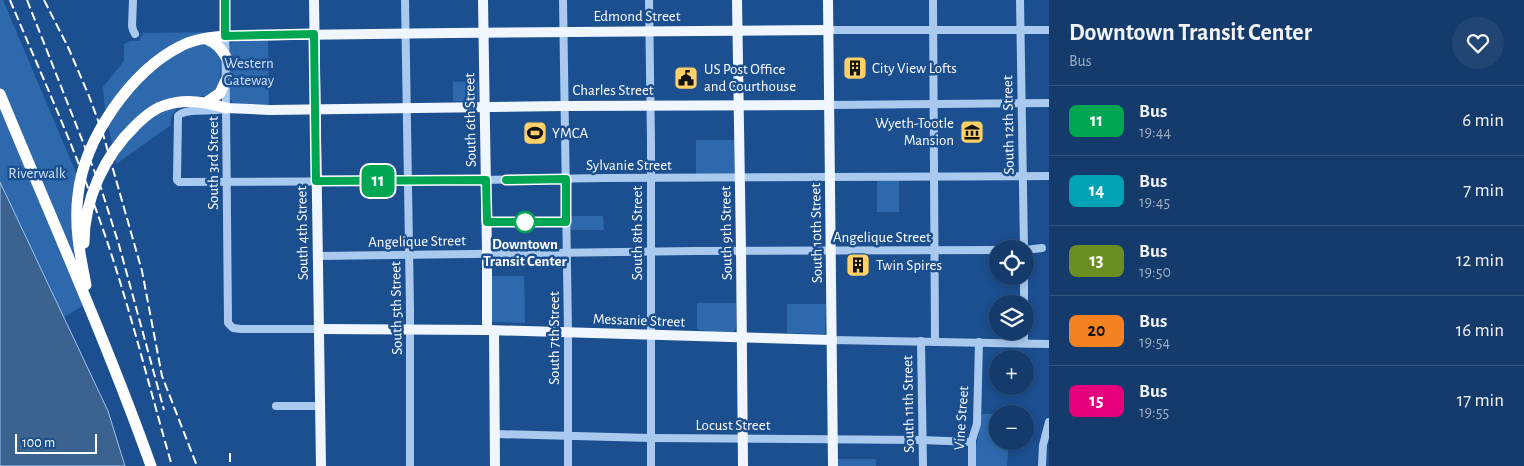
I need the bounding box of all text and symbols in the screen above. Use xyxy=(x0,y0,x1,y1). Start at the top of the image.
street label: Edmond Street xyxy=(593,9,681,24)
button: heart xyxy=(1452,17,1504,69)
text: Downtown Transit Center xyxy=(1069,21,1312,45)
text: Bus xyxy=(1069,53,1092,69)
building icon: City View Lofts xyxy=(842,55,868,81)
park label: Western Gateway xyxy=(224,56,275,88)
place label: City View Lofts xyxy=(872,61,957,76)
place label: US Post Office and Courthouse xyxy=(704,62,796,94)
public building icon: US Post Office and Courthouse xyxy=(673,65,699,91)
street label: South 6th Street xyxy=(462,73,479,167)
street label: South 12th Street xyxy=(1000,75,1017,175)
street label: Charles Street xyxy=(572,83,654,98)
text: Bus xyxy=(1139,102,1167,121)
text: 6 min xyxy=(1462,111,1504,130)
text: 11 xyxy=(1090,112,1103,130)
street label: South 3rd Street xyxy=(206,116,221,210)
place label: Wyeth-Tootle Mansion xyxy=(875,116,954,148)
museum icon: Wyeth-Tootle Mansion xyxy=(959,119,985,145)
sports icon: YMCA xyxy=(522,120,548,146)
text: 19:44 xyxy=(1139,124,1171,140)
place label: YMCA xyxy=(552,126,589,141)
street label: Sylvanie Street xyxy=(586,158,672,173)
line badge: 11 xyxy=(356,165,400,197)
park label: Riverwalk xyxy=(8,166,66,181)
text: 11 xyxy=(372,172,384,190)
text: Bus xyxy=(1139,172,1167,191)
text: 7 min xyxy=(1463,181,1504,200)
text: 14 xyxy=(1089,182,1104,200)
street label: South 10th Street xyxy=(808,183,825,283)
street label: South 4th Street xyxy=(294,185,311,280)
street label: South 8th Street xyxy=(630,186,645,280)
street label: South 9th Street xyxy=(718,186,735,280)
text: 19:45 xyxy=(1139,194,1170,210)
marker: Downtown Transit Center xyxy=(514,211,536,233)
street label: Angelique Street xyxy=(833,230,931,245)
street label: Angelique Street xyxy=(368,233,466,250)
place label: Downtown Transit Center xyxy=(483,237,568,269)
map controls xyxy=(989,240,1034,450)
button: locate xyxy=(989,240,1034,285)
text: Bus xyxy=(1139,242,1167,261)
text: 12 min xyxy=(1456,251,1504,270)
building icon: Twin Spires xyxy=(845,252,871,278)
text: 13 xyxy=(1089,252,1104,270)
place label: Twin Spires xyxy=(876,258,942,273)
street label: South 5th Street xyxy=(388,261,405,355)
text: 19:50 xyxy=(1139,264,1171,280)
street label: South 7th Street xyxy=(547,291,562,385)
button: layers xyxy=(989,295,1034,340)
street label: Messanie Street xyxy=(593,311,686,330)
text: Bus xyxy=(1139,312,1167,331)
text: 16 min xyxy=(1456,321,1504,340)
text: 20 xyxy=(1088,322,1105,340)
text: 19:54 xyxy=(1139,334,1170,350)
button: + xyxy=(989,350,1034,395)
street label: South 11th Street xyxy=(900,355,917,453)
text: Bus xyxy=(1139,382,1167,401)
street label: Vine Street xyxy=(952,385,971,451)
text: 17 min xyxy=(1457,391,1504,410)
text: 15 xyxy=(1089,392,1104,410)
text: 19:55 xyxy=(1139,404,1169,420)
button: − xyxy=(989,405,1034,450)
street label: Locust Street xyxy=(696,418,771,433)
scale bar xyxy=(15,431,98,454)
text: 100 m xyxy=(22,436,55,450)

